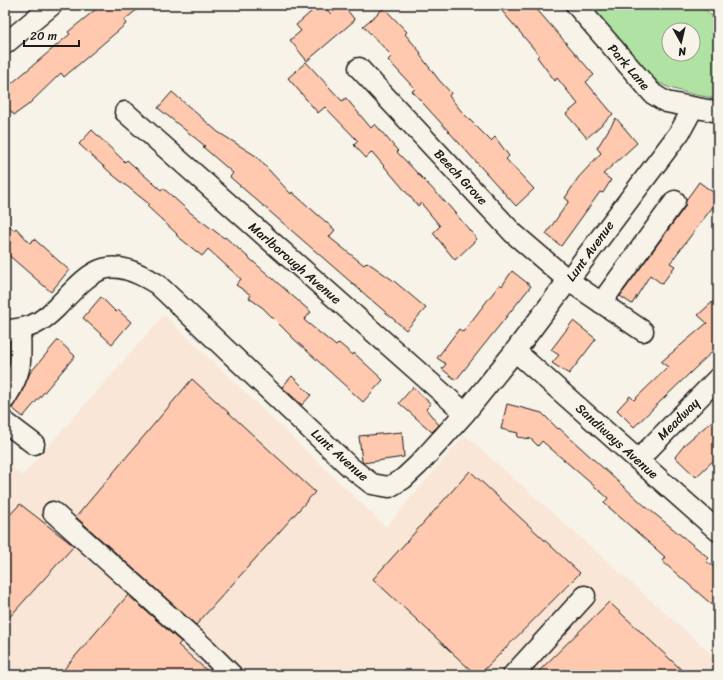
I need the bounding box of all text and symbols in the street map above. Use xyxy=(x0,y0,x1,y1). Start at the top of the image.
scale bar xyxy=(24,22,79,48)
north arrow xyxy=(661,22,701,62)
text: 20 m xyxy=(30,25,57,47)
street label: Park Lane xyxy=(602,38,656,96)
text: N xyxy=(677,41,688,61)
street label: Beech Grove xyxy=(428,143,494,211)
street label: Lunt Avenue xyxy=(560,215,620,286)
street label: Marlborough Avenue xyxy=(243,216,347,310)
street label: Meadway xyxy=(651,392,705,446)
street label: Sandiways Avenue xyxy=(570,397,664,485)
street label: Lunt Avenue xyxy=(306,423,374,487)

